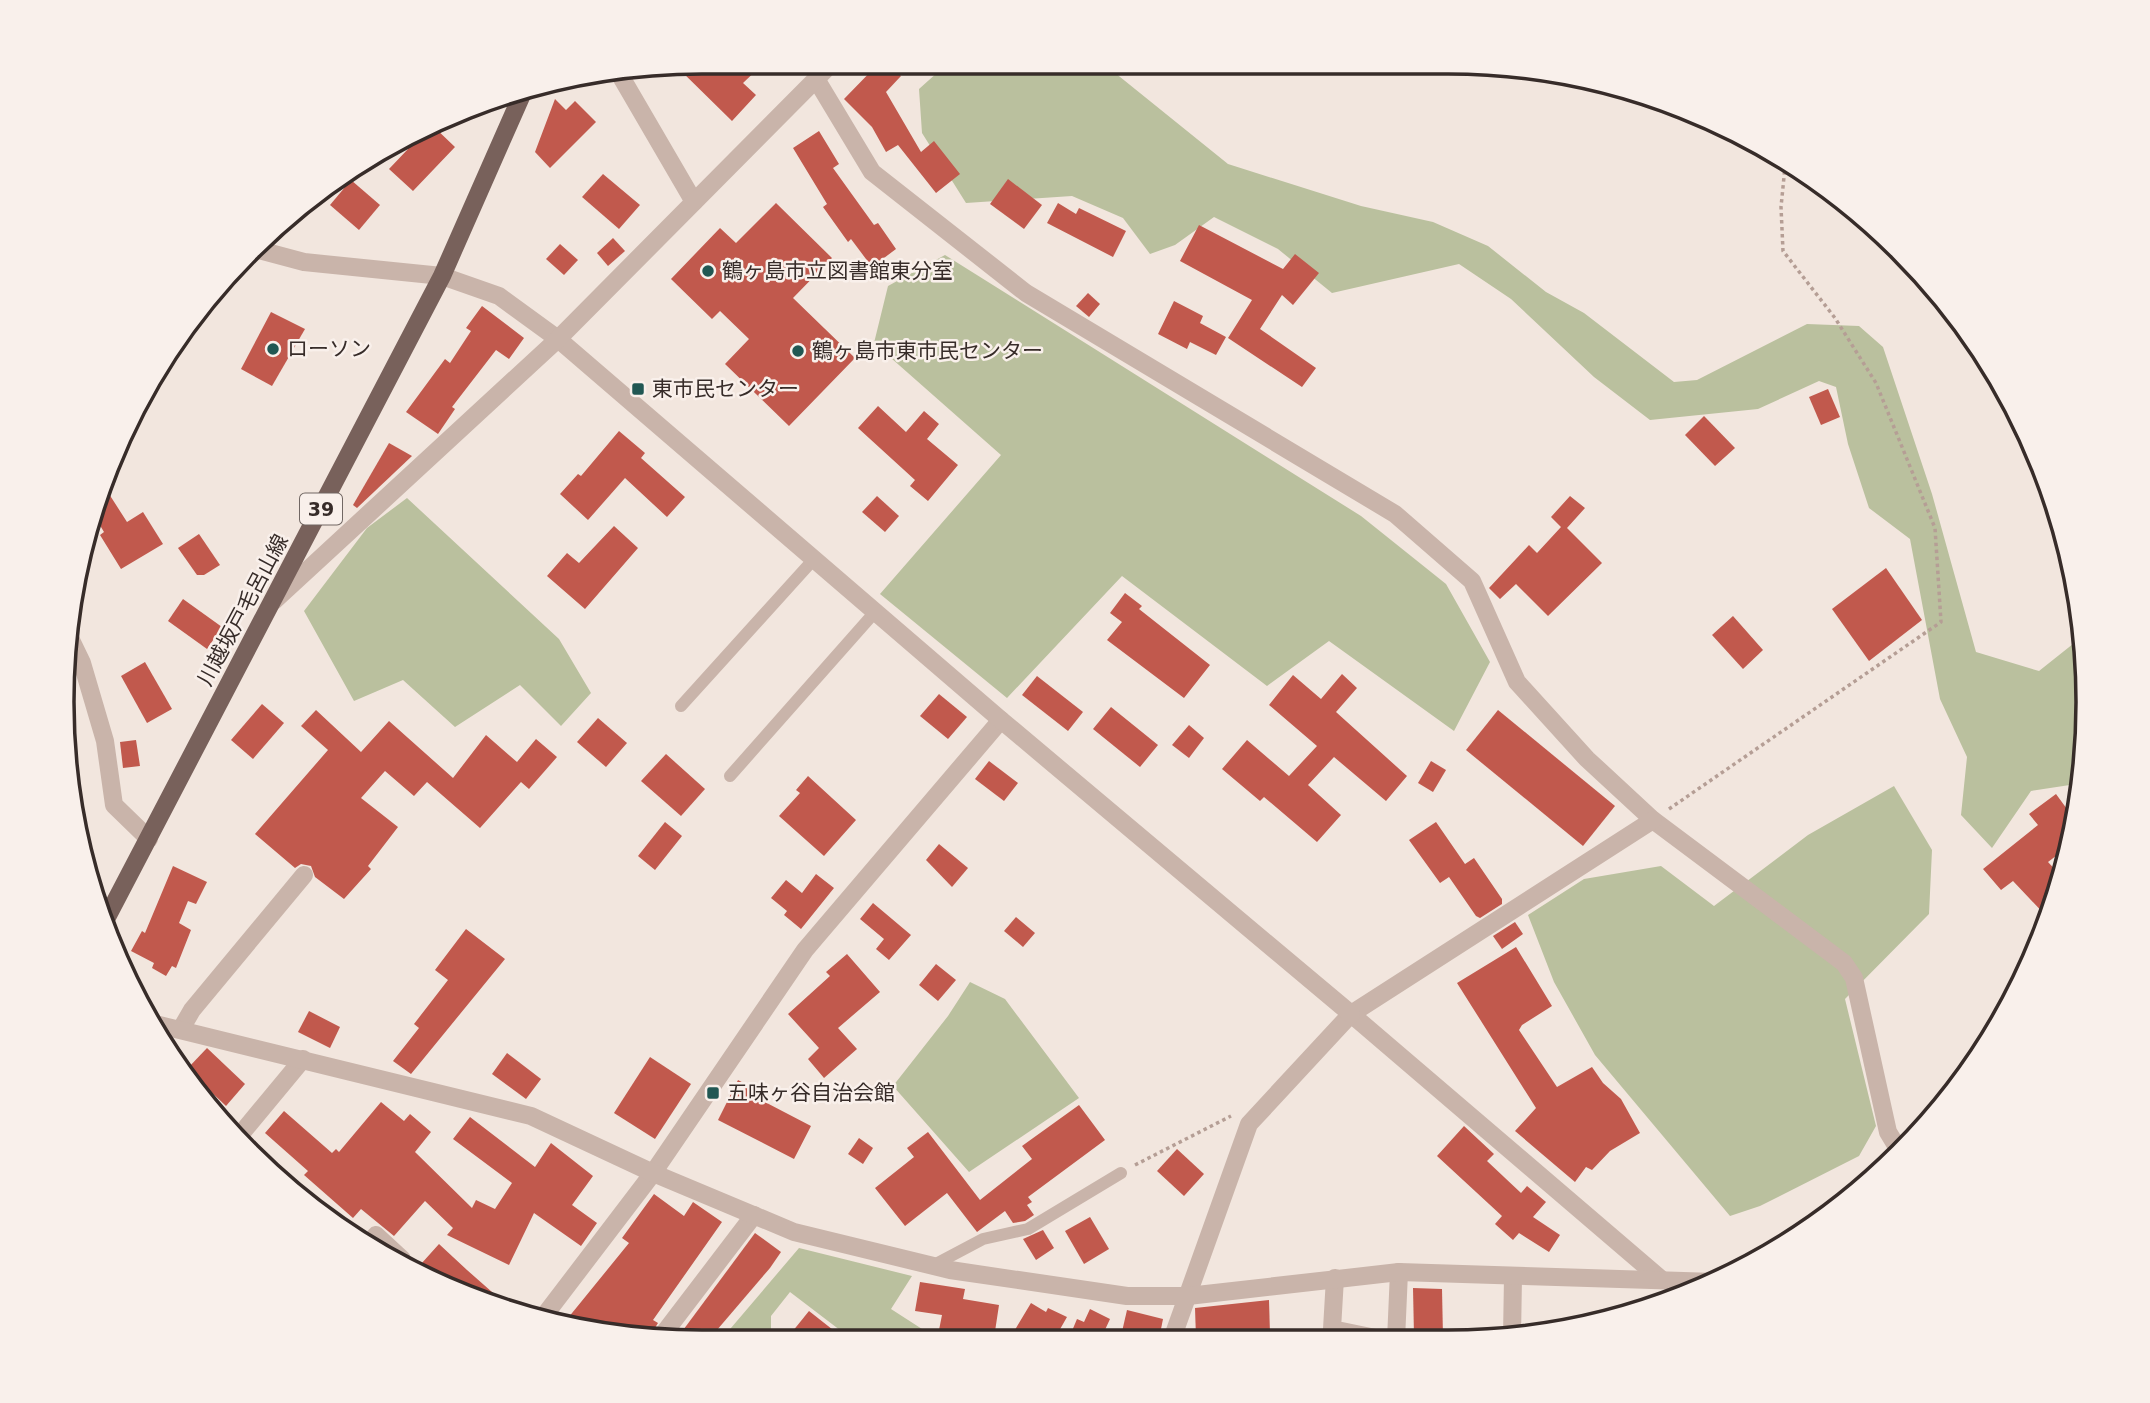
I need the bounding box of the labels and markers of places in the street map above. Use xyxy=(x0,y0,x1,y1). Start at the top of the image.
place label: 鶴ヶ島市立図書館東分室 xyxy=(722,259,953,283)
marker: 鶴ヶ島市立図書館東分室 xyxy=(700,263,716,279)
place label: ローソン xyxy=(287,337,371,361)
place label: 鶴ヶ島市東市民センター xyxy=(812,339,1043,363)
marker: ローソン xyxy=(265,341,281,357)
marker: 鶴ヶ島市東市民センター xyxy=(790,343,806,359)
place label: 東市民センター xyxy=(652,377,799,401)
marker: 東市民センター xyxy=(630,381,646,397)
place label: 五味ヶ谷自治会館 xyxy=(727,1081,895,1105)
marker: 五味ヶ谷自治会館 xyxy=(705,1085,721,1101)

